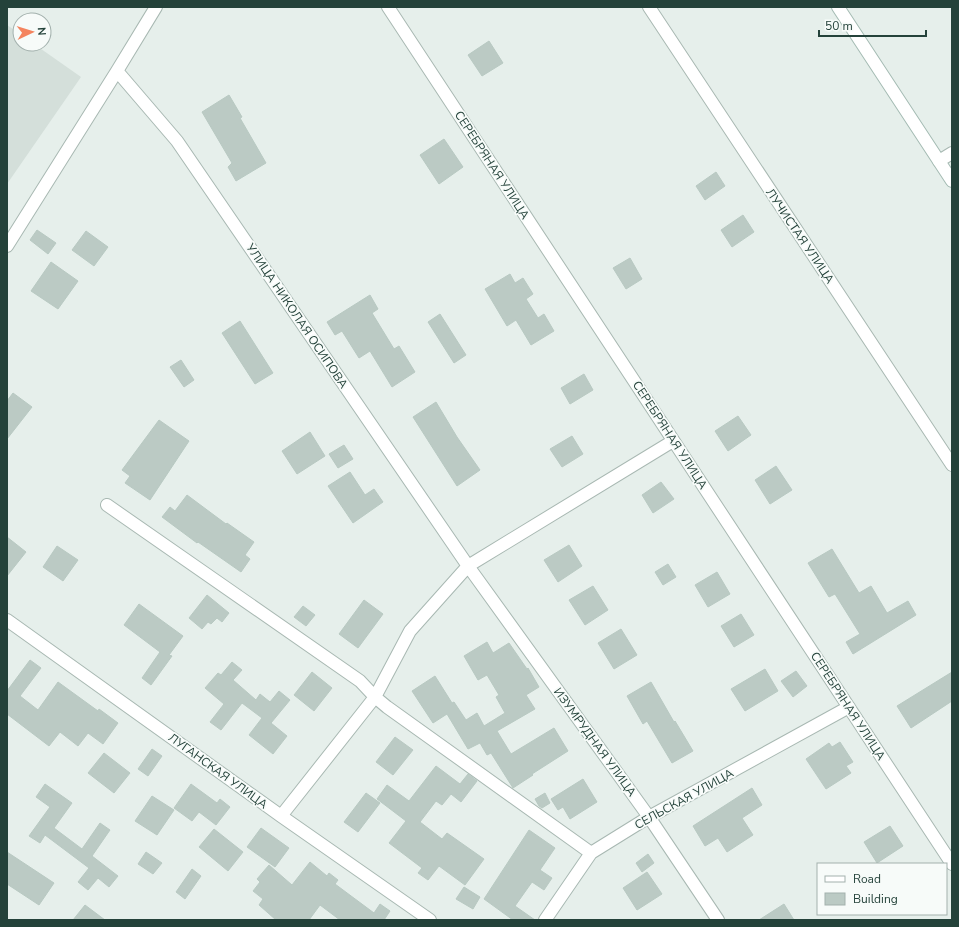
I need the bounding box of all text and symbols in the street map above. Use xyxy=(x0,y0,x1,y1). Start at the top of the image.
north arrow xyxy=(12,12,52,52)
scale bar xyxy=(819,12,926,38)
text: 50 m xyxy=(825,18,853,34)
text: N xyxy=(34,27,49,36)
street label: СЕРЕБРЯНАЯ УЛИЦА xyxy=(451,108,533,222)
street label: ЛУЧИСТАЯ УЛИЦА xyxy=(762,185,838,287)
street label: УЛИЦА НИКОЛАЯ ОСИПОВА xyxy=(242,240,352,392)
street label: СЕРЕБРЯНАЯ УЛИЦА xyxy=(629,378,711,492)
street label: СЕРЕБРЯНАЯ УЛИЦА xyxy=(807,649,889,763)
street label: ИЗУМРУДНАЯ УЛИЦА xyxy=(550,684,640,800)
street label: ЛУГАНСКАЯ УЛИЦА xyxy=(165,730,271,813)
street label: СЕЛЬСКАЯ УЛИЦА xyxy=(632,765,737,833)
legend xyxy=(817,863,947,915)
text: Road xyxy=(853,871,881,887)
text: Building xyxy=(853,891,898,907)

